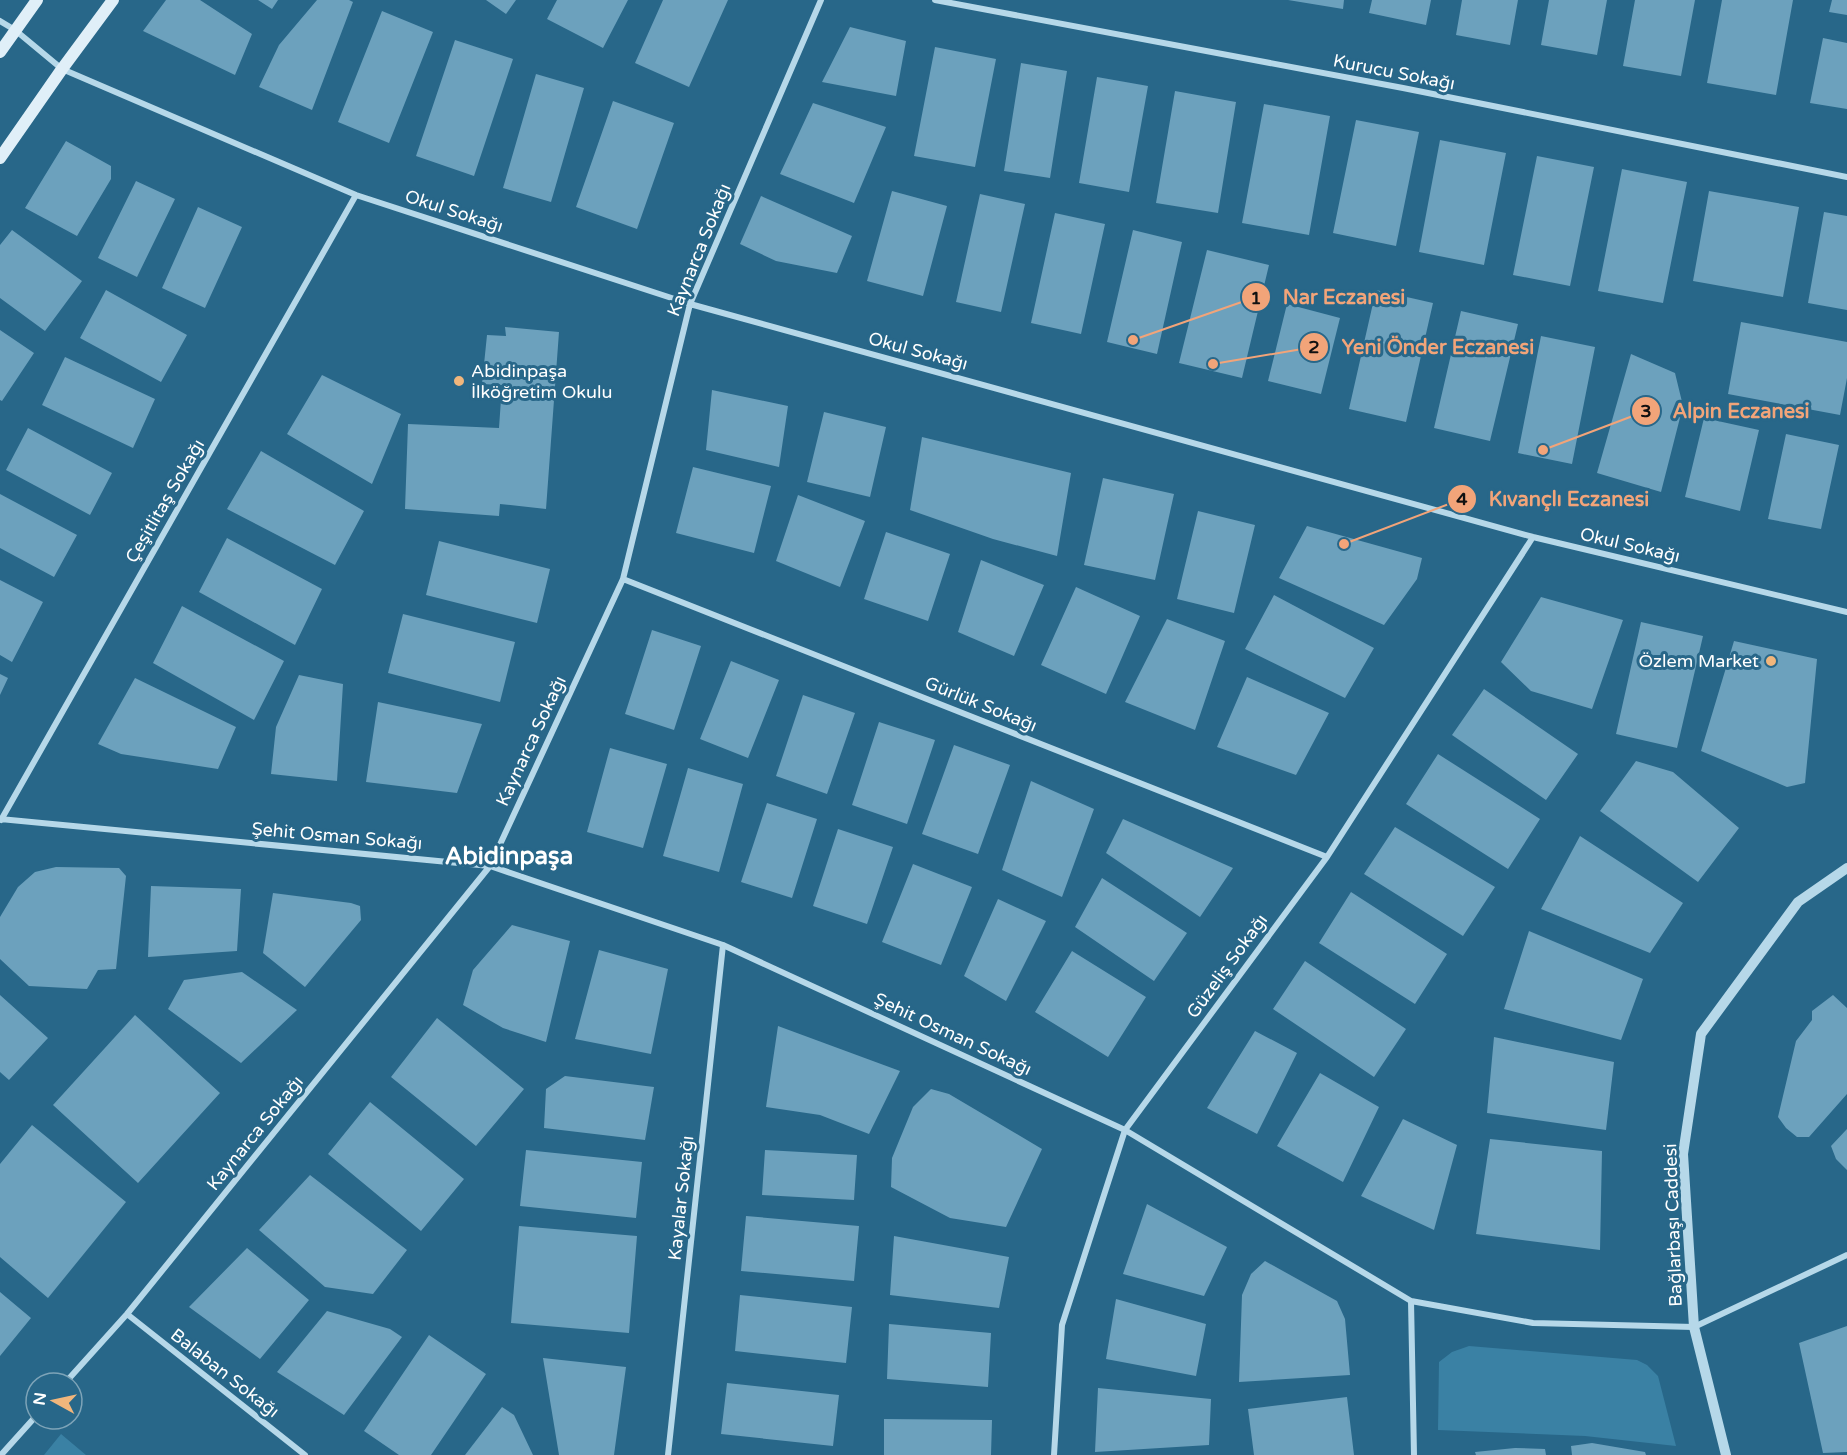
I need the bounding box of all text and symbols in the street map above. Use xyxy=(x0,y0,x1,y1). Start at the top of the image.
street label: Kurucu Sokağı xyxy=(1331,49,1457,95)
street label: Kaynarca Sokağı xyxy=(662,180,736,320)
street label: Okul Sokağı xyxy=(402,185,506,237)
callout: Nar Eczanesi xyxy=(1241,278,1418,316)
text: Nar Eczanesi xyxy=(1283,286,1405,310)
text: 1 xyxy=(1250,287,1262,309)
street label: Okul Sokağı xyxy=(866,327,970,375)
callout: Yeni Önder Eczanesi xyxy=(1299,328,1546,366)
text: Yeni Önder Eczanesi xyxy=(1342,335,1534,360)
text: 2 xyxy=(1308,336,1320,358)
place label: Abidinpaşa İlköğretim Okulu xyxy=(471,360,612,403)
marker: Abidinpaşa İlköğretim Okulu xyxy=(452,374,466,388)
callout: Alpin Eczanesi xyxy=(1631,392,1822,430)
text: 3 xyxy=(1640,400,1652,422)
text: Alpin Eczanesi xyxy=(1672,400,1810,424)
street label: Çeşitlitaş Sokağı xyxy=(121,435,209,567)
callout: Kıvançlı Eczanesi xyxy=(1447,480,1662,518)
text: 4 xyxy=(1456,488,1468,510)
text: Kıvançlı Eczanesi xyxy=(1489,488,1649,512)
street label: Okul Sokağı xyxy=(1578,523,1682,567)
place label: Özlem Market xyxy=(1638,650,1759,672)
marker: Özlem Market xyxy=(1764,654,1778,668)
street label: Kaynarca Sokağı xyxy=(491,672,571,810)
street label: Gürlük Sokağı xyxy=(922,672,1040,736)
street label: Şehit Osman Sokağı xyxy=(251,818,423,854)
district label: Abidinpaşa xyxy=(445,842,573,871)
street label: Güzeliş Sokağı xyxy=(1182,910,1272,1022)
street label: Şehit Osman Sokağı xyxy=(871,988,1035,1080)
street label: Kaynarca Sokağı xyxy=(202,1071,308,1195)
street label: Kayalar Sokağı xyxy=(664,1134,698,1262)
street label: Bağlarbaşı Caddesi xyxy=(1659,1143,1687,1307)
street label: Balaban Sokağı xyxy=(166,1324,284,1422)
north arrow xyxy=(24,1371,84,1431)
text: N xyxy=(29,1391,51,1407)

